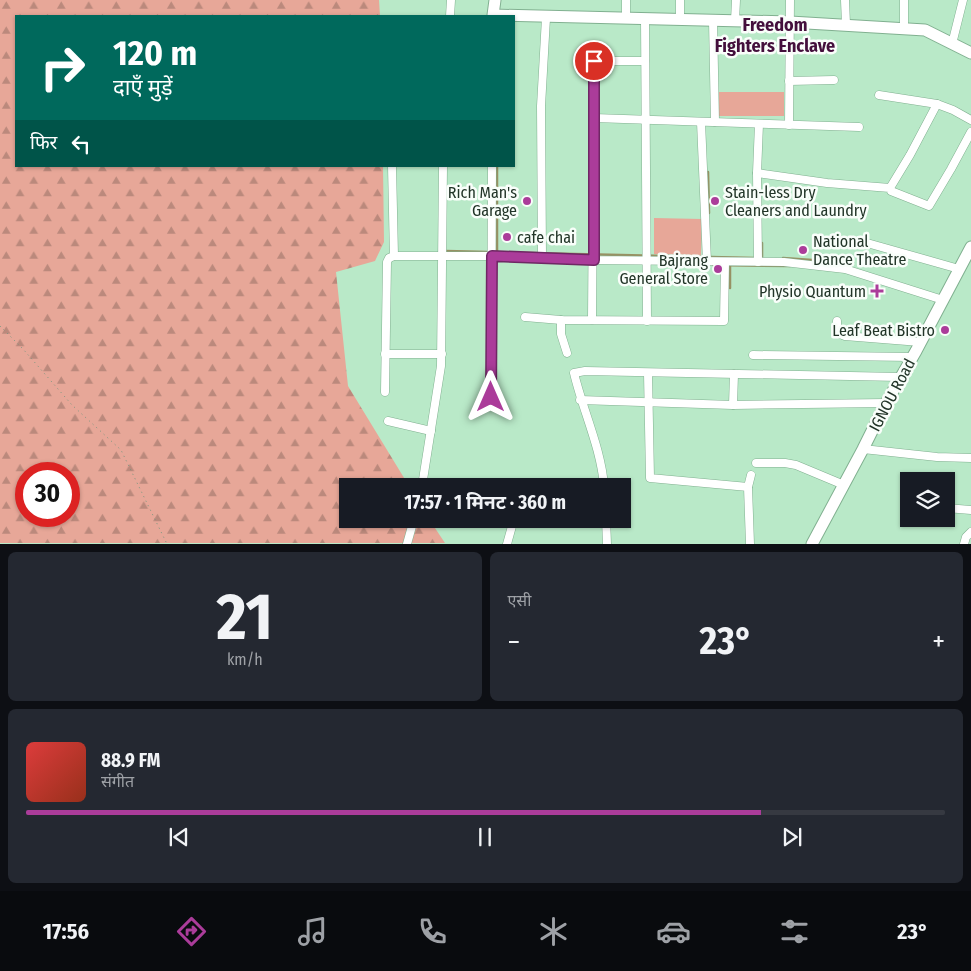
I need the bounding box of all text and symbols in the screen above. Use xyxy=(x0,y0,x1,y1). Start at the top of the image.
district label: Freedom Fighters Enclave xyxy=(715,14,835,57)
text: 120 m xyxy=(113,32,197,74)
icon: right xyxy=(30,35,95,100)
pin xyxy=(573,40,615,82)
icon: arrive xyxy=(580,47,608,75)
text: दाएँ मुड़ें xyxy=(113,74,173,101)
icon: left xyxy=(67,130,95,158)
text: फिर xyxy=(30,131,57,154)
place label: Rich Man's Garage xyxy=(448,183,517,220)
place label: Stain-less Dry Cleaners and Laundry xyxy=(725,183,867,220)
marker: Rich Man's Garage xyxy=(521,195,533,207)
marker: Stain-less Dry Cleaners and Laundry xyxy=(709,195,721,207)
place label: cafe chai xyxy=(517,228,575,247)
marker: cafe chai xyxy=(501,231,513,243)
place label: National Dance Theatre xyxy=(813,232,906,269)
marker: National Dance Theatre xyxy=(797,244,809,256)
place label: Bajrang General Store xyxy=(619,251,708,288)
marker: Bajrang General Store xyxy=(712,263,724,275)
place label: Physio Quantum xyxy=(759,282,866,301)
marker: Physio Quantum xyxy=(870,284,884,298)
place label: Leaf Beat Bistro xyxy=(832,321,935,340)
marker: Leaf Beat Bistro xyxy=(939,324,951,336)
street label: IGNOU Road xyxy=(865,355,919,435)
position arrow xyxy=(464,370,516,422)
speed limit sign: 30 xyxy=(15,462,80,527)
map controls xyxy=(900,472,955,527)
button: layers xyxy=(900,472,955,527)
text: 17:57 · 1 मिनट · 360 m xyxy=(404,491,566,514)
text: 21 xyxy=(217,578,273,656)
text: एसी xyxy=(508,591,531,610)
text: 23° xyxy=(700,618,753,664)
text: − xyxy=(508,625,520,658)
text: + xyxy=(932,625,945,658)
text: km/h xyxy=(227,650,263,669)
text: 88.9 FM xyxy=(101,749,160,772)
text: संगीत xyxy=(101,772,134,791)
icon: previous xyxy=(165,823,193,851)
icon: pause xyxy=(471,823,499,851)
icon: next xyxy=(778,823,806,851)
icon: directions xyxy=(174,914,209,949)
icon: music xyxy=(295,914,330,949)
icon: phone xyxy=(415,914,450,949)
icon: climate xyxy=(536,914,571,949)
icon: car xyxy=(656,914,691,949)
icon: filters xyxy=(777,914,812,949)
text: 17:56 xyxy=(43,918,89,945)
text: 23° xyxy=(897,918,928,945)

